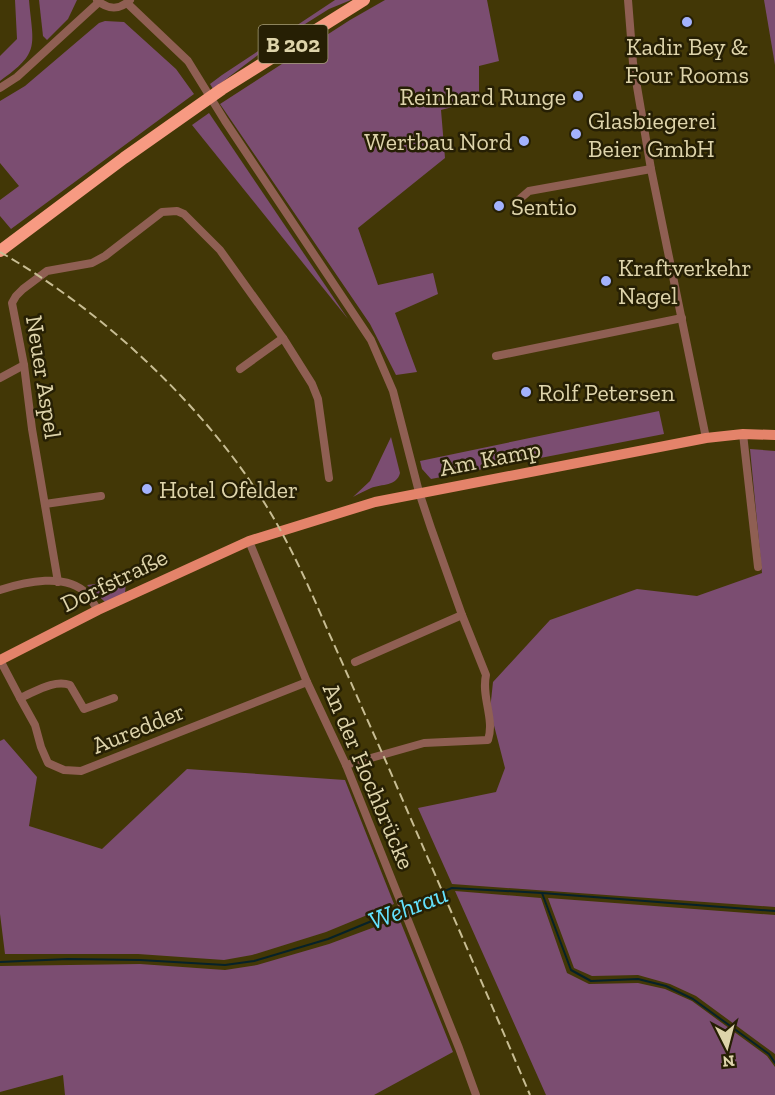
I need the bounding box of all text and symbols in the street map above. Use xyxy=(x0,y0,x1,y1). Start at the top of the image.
marker: Kadir Bey & Four Rooms xyxy=(680,15,694,29)
road number: B 202 xyxy=(258,25,328,63)
place label: Kadir Bey & Four Rooms xyxy=(625,32,749,89)
place label: Reinhard Runge xyxy=(400,82,566,111)
marker: Reinhard Runge xyxy=(571,89,585,103)
place label: Glasbiegerei Beier GmbH xyxy=(588,106,717,163)
place label: Wertbau Nord xyxy=(364,127,512,156)
marker: Glasbiegerei Beier GmbH xyxy=(569,127,583,141)
marker: Wertbau Nord xyxy=(517,134,531,148)
place label: Sentio xyxy=(511,192,577,221)
marker: Sentio xyxy=(492,199,506,213)
place label: Kraftverkehr Nagel xyxy=(618,253,752,310)
marker: Kraftverkehr Nagel xyxy=(599,274,613,288)
street label: Neuer Aspel xyxy=(20,313,68,441)
place label: Rolf Petersen xyxy=(538,378,675,407)
marker: Rolf Petersen xyxy=(519,385,533,399)
street label: Am Kamp xyxy=(437,434,543,482)
place label: Hotel Ofelder xyxy=(159,475,298,504)
marker: Hotel Ofelder xyxy=(140,482,154,496)
street label: Dorfstraße xyxy=(56,542,172,618)
street label: An der Hochbrücke xyxy=(317,678,421,874)
street label: Auredder xyxy=(87,696,189,760)
water label: Wehrau xyxy=(364,877,452,937)
north arrow xyxy=(697,1017,757,1077)
text: N xyxy=(721,1051,736,1072)

